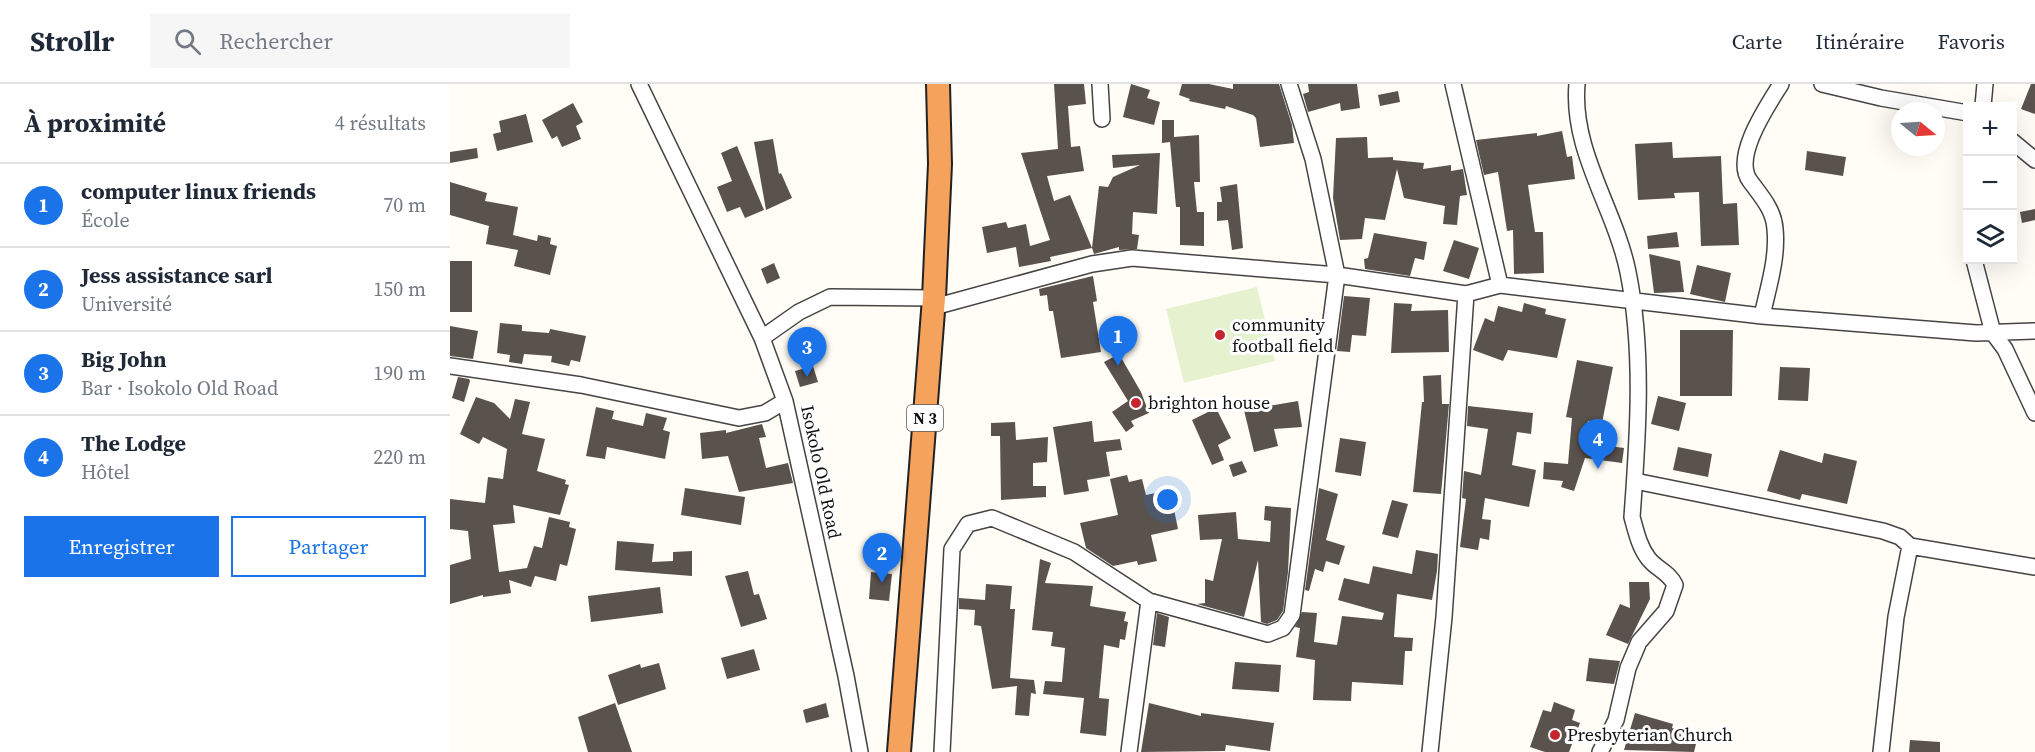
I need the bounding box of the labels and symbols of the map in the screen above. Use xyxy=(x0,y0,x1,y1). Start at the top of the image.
north arrow xyxy=(1891,102,1945,156)
place label: community football field xyxy=(1232,312,1334,358)
pin: 1 xyxy=(1098,316,1138,366)
pin: 3 xyxy=(788,328,826,377)
marker: community football field xyxy=(1213,328,1227,342)
place label: brighton house xyxy=(1148,390,1270,415)
marker: brighton house xyxy=(1129,396,1143,410)
street label: Isokolo Old Road xyxy=(795,403,848,541)
road number: N 3 xyxy=(907,405,943,431)
pin: 4 xyxy=(1578,420,1618,469)
your location xyxy=(1153,485,1182,514)
pin: 2 xyxy=(862,534,902,583)
place label: Presbyterian Church xyxy=(1567,722,1733,747)
marker: Presbyterian Church xyxy=(1548,728,1562,742)

